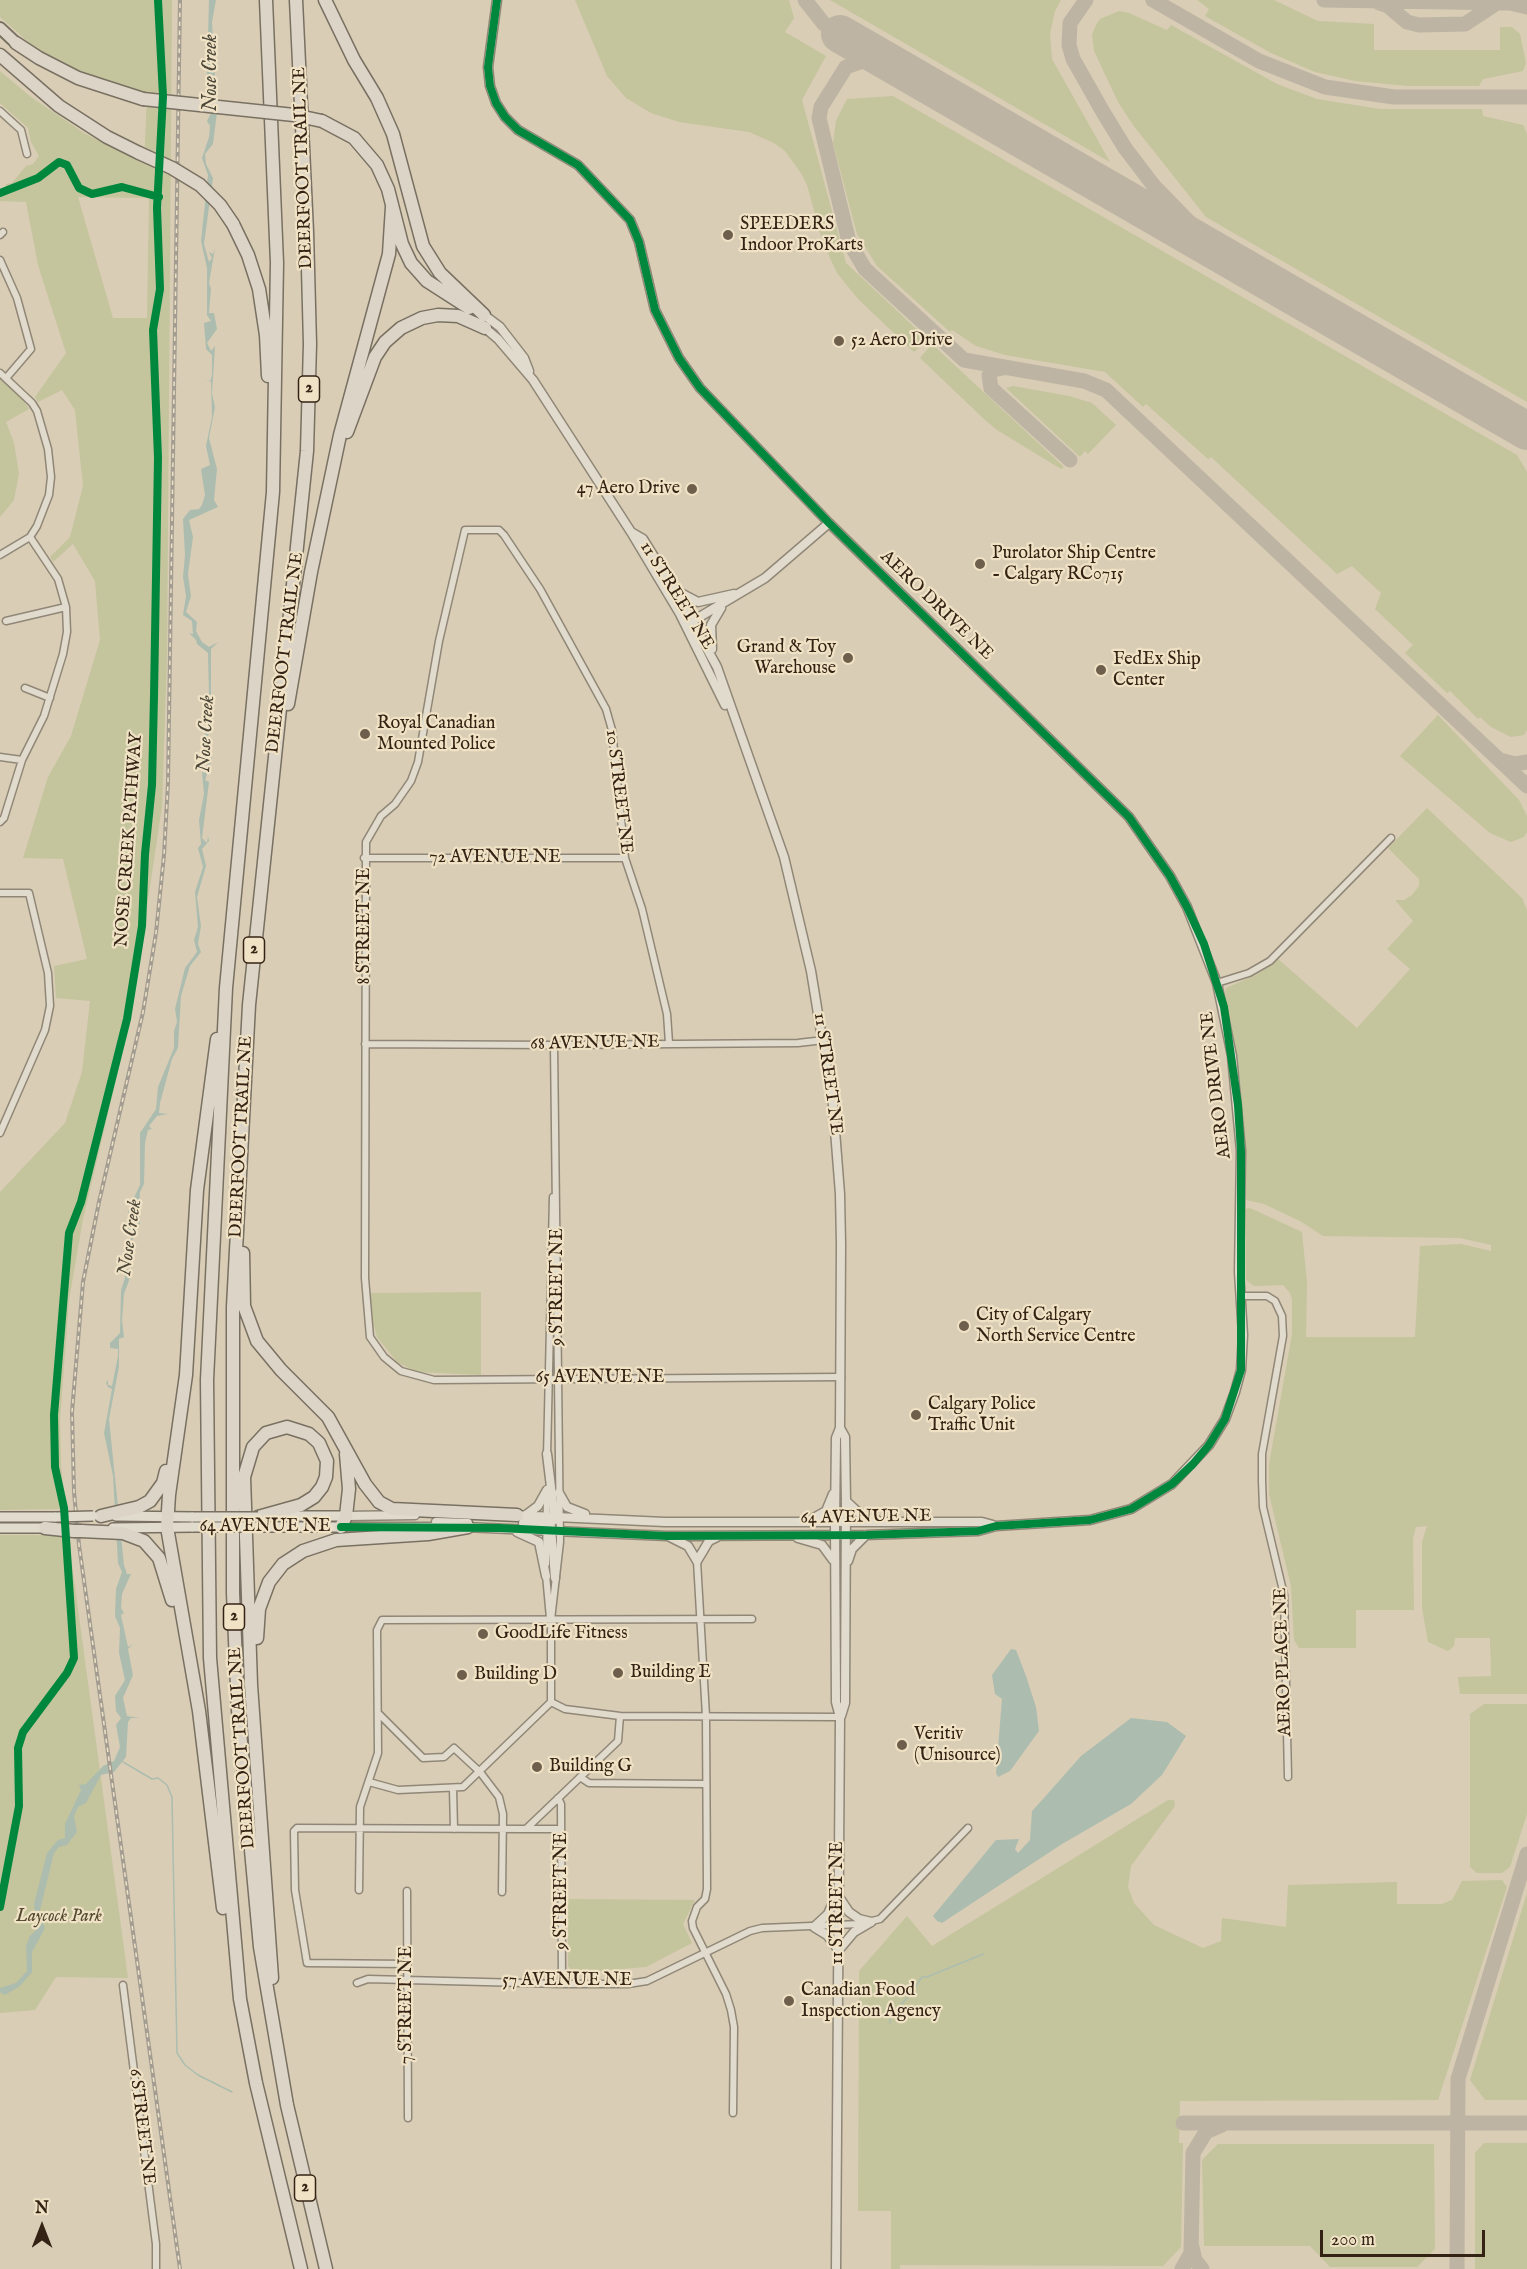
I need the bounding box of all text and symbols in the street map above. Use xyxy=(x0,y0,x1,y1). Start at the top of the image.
water label: Nose Creek xyxy=(200,34,224,112)
street label: DEERFOOT TRAIL NE xyxy=(290,66,318,270)
place label: SPEEDERS Indoor ProKarts xyxy=(740,214,863,256)
marker: SPEEDERS Indoor ProKarts xyxy=(721,228,735,242)
place label: 52 Aero Drive xyxy=(851,330,952,352)
marker: 52 Aero Drive xyxy=(832,334,846,348)
road number: 2 xyxy=(298,376,320,402)
place label: 47 Aero Drive xyxy=(577,478,680,500)
marker: 47 Aero Drive xyxy=(685,482,699,496)
street label: 11 STREET NE xyxy=(634,538,718,654)
place label: Purolator Ship Centre - Calgary RC0715 xyxy=(992,543,1156,586)
street label: AERO DRIVE NE xyxy=(875,547,997,665)
street label: DEERFOOT TRAIL NE xyxy=(263,551,309,755)
marker: Purolator Ship Centre - Calgary RC0715 xyxy=(973,557,987,571)
place label: Grand & Toy Warehouse xyxy=(737,637,836,680)
place label: FedEx Ship Center xyxy=(1113,649,1201,692)
marker: Grand & Toy Warehouse xyxy=(841,651,855,665)
marker: FedEx Ship Center xyxy=(1094,663,1108,677)
water label: Nose Creek xyxy=(193,695,221,773)
place label: Royal Canadian Mounted Police xyxy=(377,713,496,756)
marker: Royal Canadian Mounted Police xyxy=(358,727,372,741)
street label: 10 STREET NE xyxy=(600,728,636,856)
street label: NOSE CREEK PATHWAY xyxy=(112,732,148,948)
street label: 72 AVENUE NE xyxy=(429,847,561,869)
street label: 8 STREET NE xyxy=(354,868,376,984)
road number: 2 xyxy=(244,937,264,963)
street label: AERO DRIVE NE xyxy=(1197,1010,1237,1160)
street label: 11 STREET NE xyxy=(808,1011,846,1137)
street label: 68 AVENUE NE xyxy=(530,1032,660,1056)
street label: DEERFOOT TRAIL NE xyxy=(226,1035,258,1239)
water label: Nose Creek xyxy=(114,1198,148,1278)
street label: 9 STREET NE xyxy=(547,1228,569,1346)
place label: City of Calgary North Service Centre xyxy=(976,1305,1135,1348)
marker: City of Calgary North Service Centre xyxy=(957,1319,971,1333)
street label: 65 AVENUE NE xyxy=(536,1367,664,1389)
place label: Calgary Police Traffic Unit xyxy=(928,1394,1036,1436)
marker: Calgary Police Traffic Unit xyxy=(909,1408,923,1422)
street label: 64 AVENUE NE xyxy=(800,1506,932,1530)
street label: 64 AVENUE NE xyxy=(199,1516,331,1538)
street label: AERO PLACE NE xyxy=(1271,1587,1297,1737)
road number: 2 xyxy=(224,1604,244,1630)
place label: GoodLife Fitness xyxy=(495,1623,627,1645)
marker: GoodLife Fitness xyxy=(476,1627,490,1641)
street label: DEERFOOT TRAIL NE xyxy=(225,1646,261,1850)
place label: Building E xyxy=(630,1662,711,1684)
place label: Building D xyxy=(474,1664,557,1686)
marker: Building E xyxy=(611,1666,625,1680)
marker: Building D xyxy=(455,1668,469,1682)
place label: Veritiv (Unisource) xyxy=(914,1724,1001,1766)
marker: Veritiv (Unisource) xyxy=(895,1738,909,1752)
place label: Building G xyxy=(549,1756,632,1778)
marker: Building G xyxy=(530,1760,544,1774)
street label: 9 STREET NE xyxy=(551,1832,573,1950)
street label: 11 STREET NE xyxy=(827,1841,849,1965)
park label: Laycock Park xyxy=(16,1906,102,1928)
street label: 7 STREET NE xyxy=(396,1946,418,2064)
street label: 57 AVENUE NE xyxy=(502,1970,632,1992)
place label: Canadian Food Inspection Agency xyxy=(801,1980,941,2022)
marker: Canadian Food Inspection Agency xyxy=(782,1994,796,2008)
street label: 6 STREET NE xyxy=(123,2067,159,2187)
road number: 2 xyxy=(294,2175,316,2201)
north arrow xyxy=(12,2197,72,2257)
text: N xyxy=(35,2199,49,2219)
scale bar xyxy=(1323,2218,1488,2256)
text: 200 m xyxy=(1331,2229,1375,2252)

